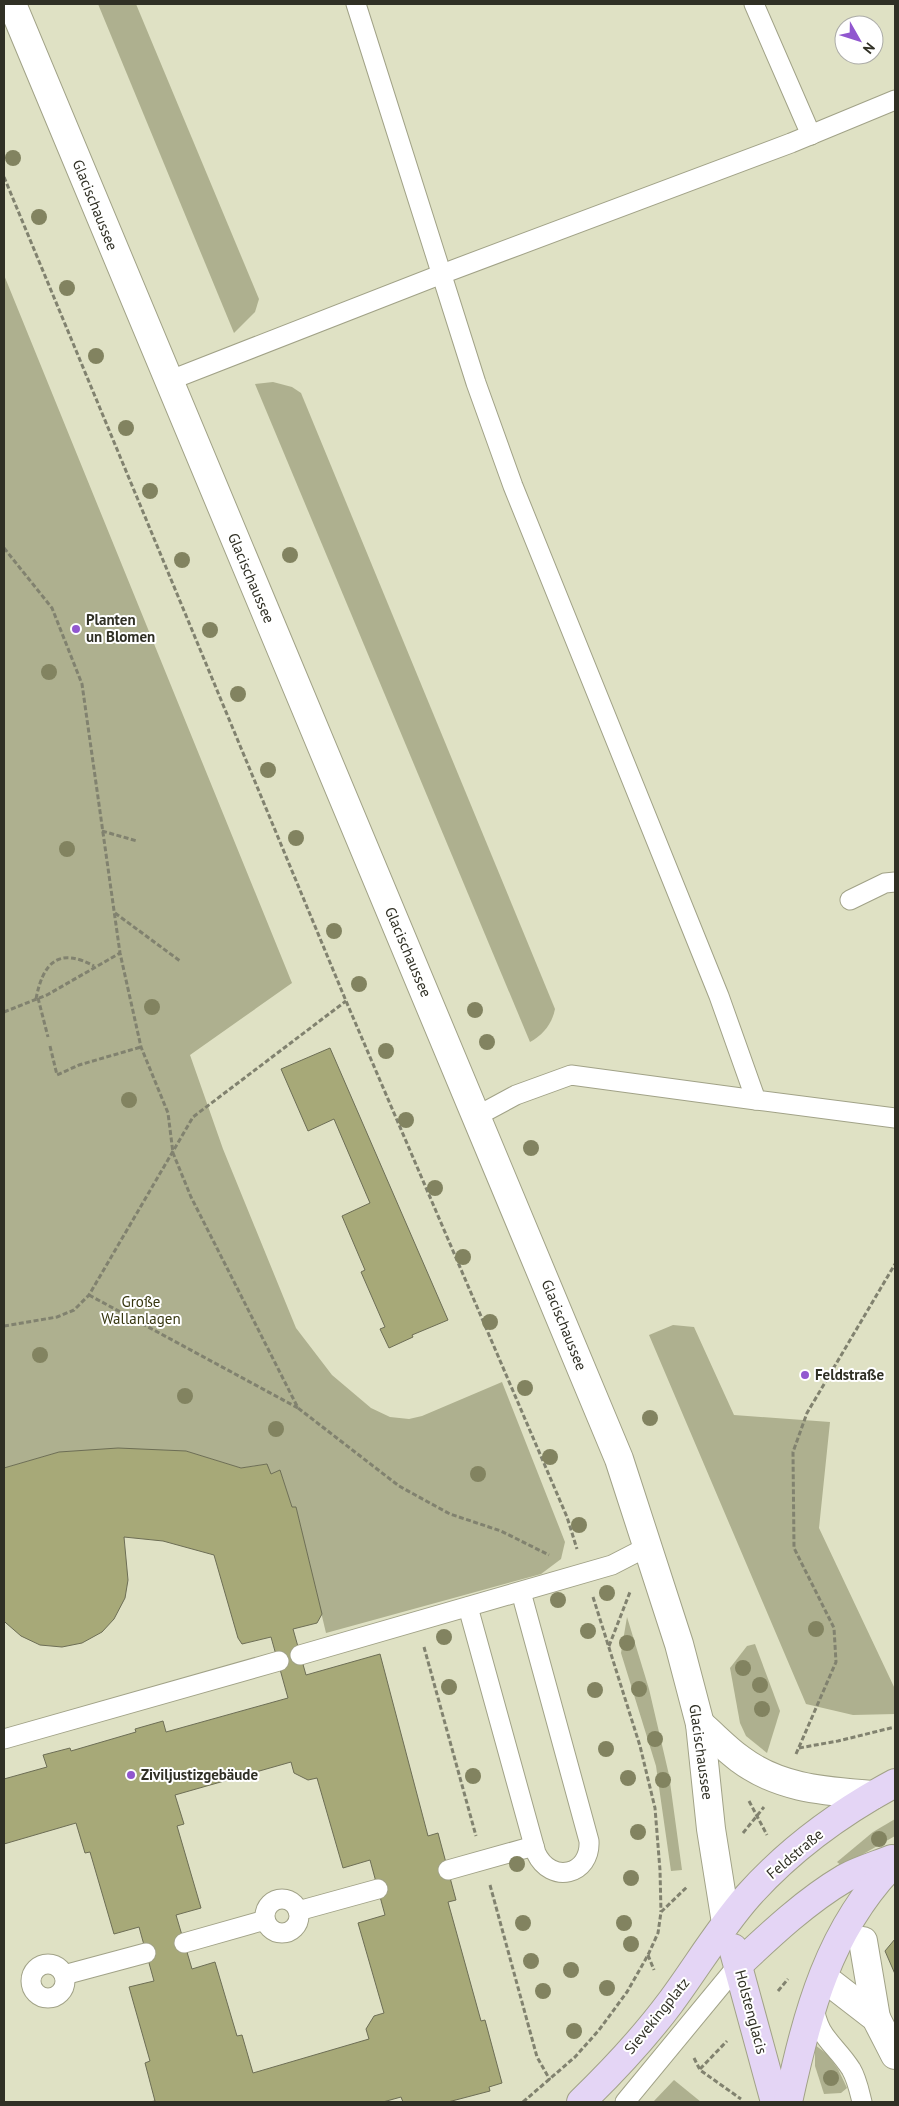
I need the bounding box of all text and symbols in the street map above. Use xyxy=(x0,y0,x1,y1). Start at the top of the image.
north arrow xyxy=(834,15,884,65)
text: N xyxy=(859,39,879,57)
street label: Glacischaussee xyxy=(69,157,122,253)
street label: Glacischaussee xyxy=(224,530,279,626)
place label: Planten un Blomen xyxy=(86,610,155,646)
marker: Planten un Blomen xyxy=(70,623,82,635)
street label: Glacischaussee xyxy=(381,904,436,1000)
street label: Glacischaussee xyxy=(538,1277,591,1373)
park label: Große Wallanlagen xyxy=(101,1292,181,1328)
place label: Feldstraße xyxy=(815,1365,884,1384)
marker: Feldstraße xyxy=(799,1369,811,1381)
street label: Glacischaussee xyxy=(685,1703,718,1801)
place label: Ziviljustizgebäude xyxy=(141,1765,258,1784)
marker: Ziviljustizgebäude xyxy=(125,1769,137,1781)
street label: Feldstraße xyxy=(762,1824,827,1883)
street label: Holstenglacis xyxy=(731,1968,772,2056)
street label: Sievekingplatz xyxy=(620,1974,693,2058)

